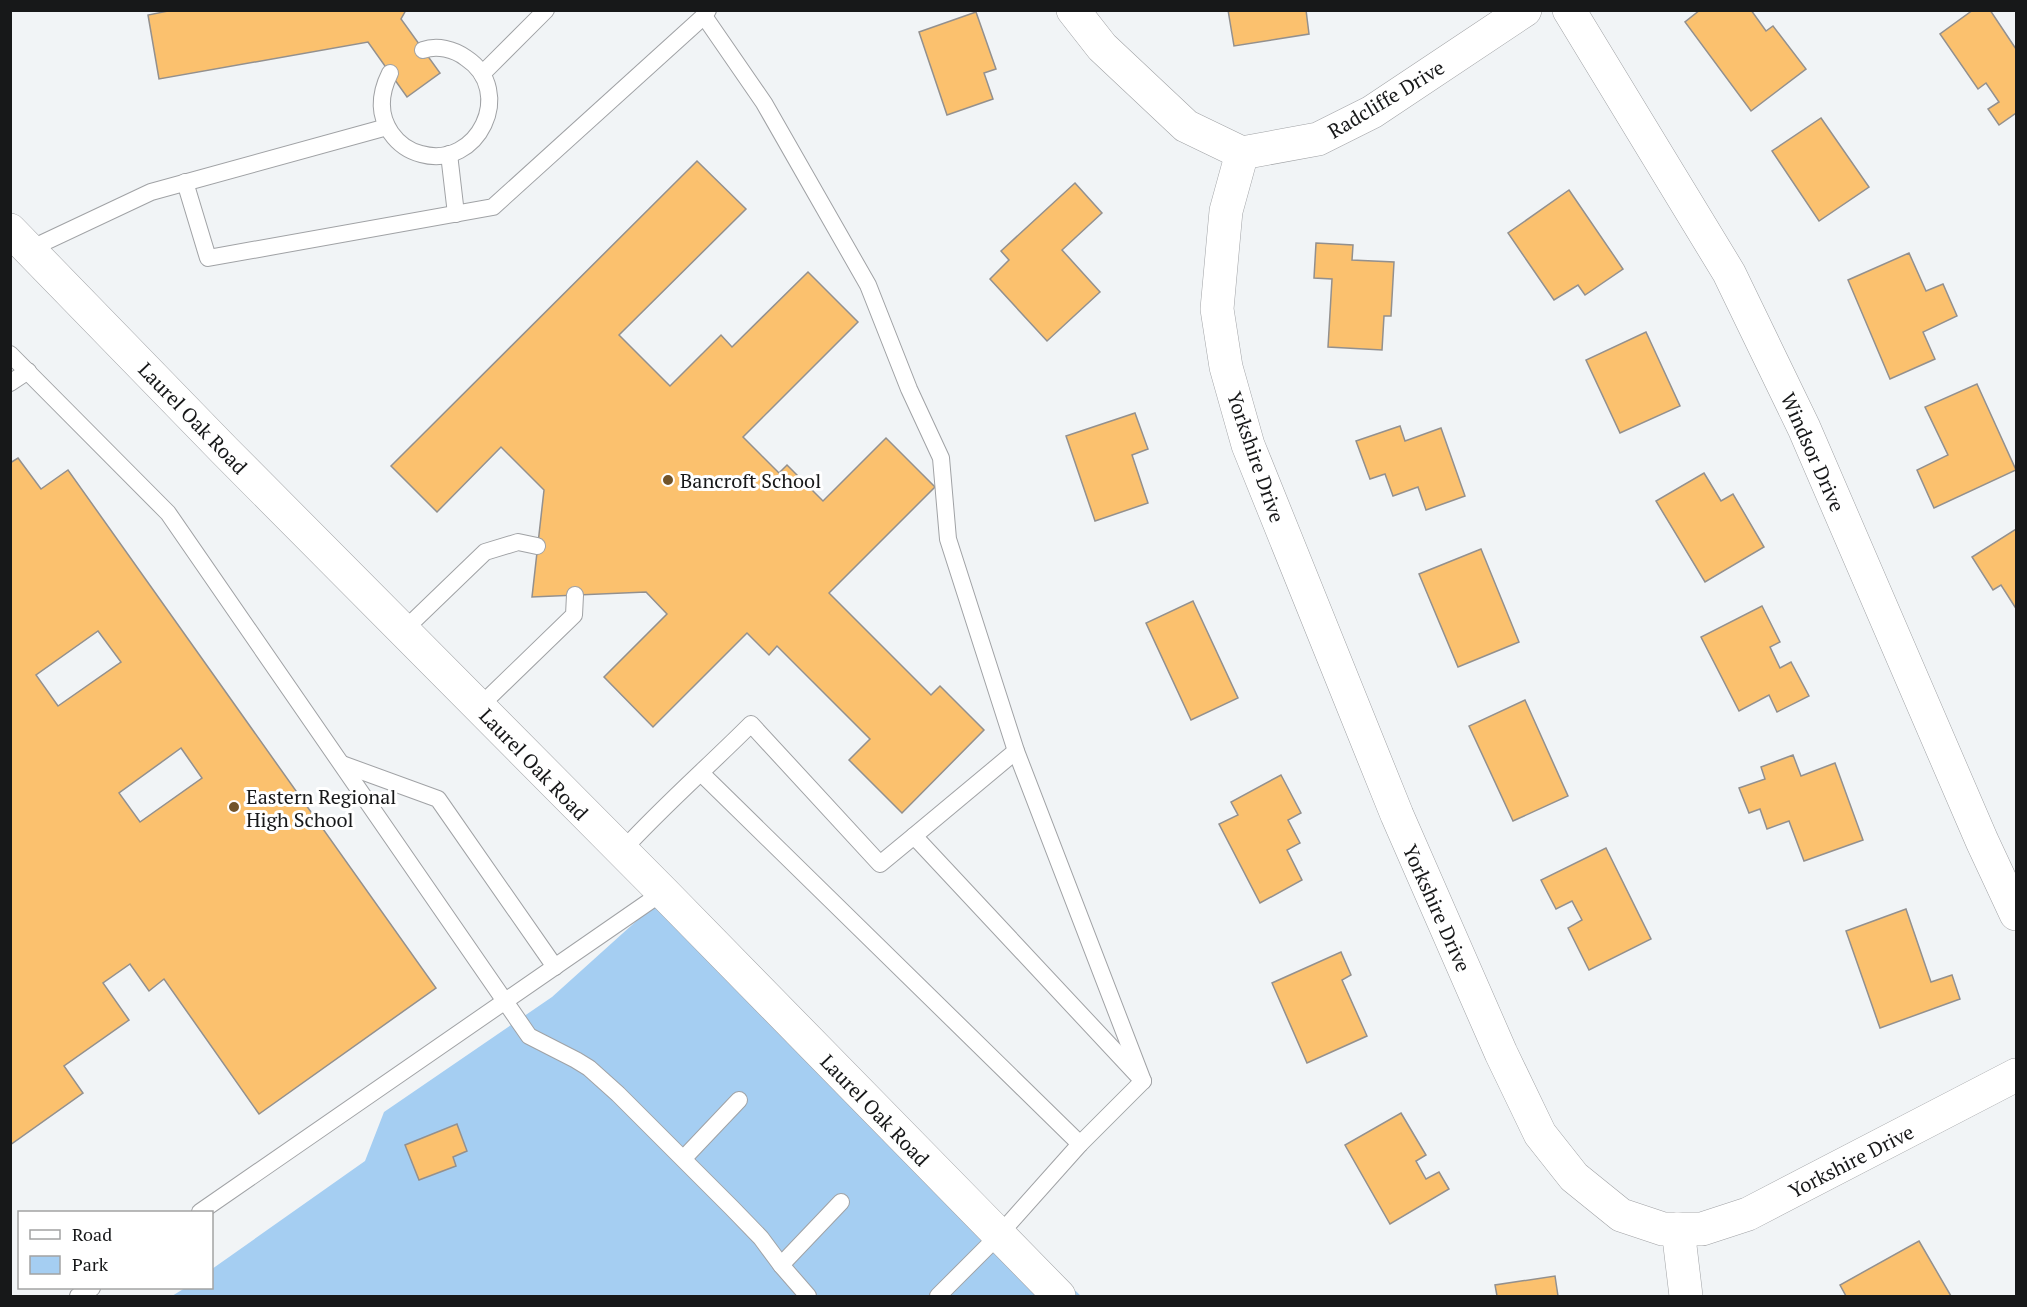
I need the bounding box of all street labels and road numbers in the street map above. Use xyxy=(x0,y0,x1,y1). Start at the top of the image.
street label: Radcliffe Drive xyxy=(1323,54,1449,144)
street label: Laurel Oak Road xyxy=(133,356,253,480)
street label: Yorkshire Drive xyxy=(1221,388,1291,526)
street label: Windsor Drive xyxy=(1775,388,1851,516)
street label: Laurel Oak Road xyxy=(474,702,594,826)
street label: Yorkshire Drive xyxy=(1397,840,1477,976)
street label: Laurel Oak Road xyxy=(815,1048,935,1172)
street label: Yorkshire Drive xyxy=(1784,1118,1918,1204)

